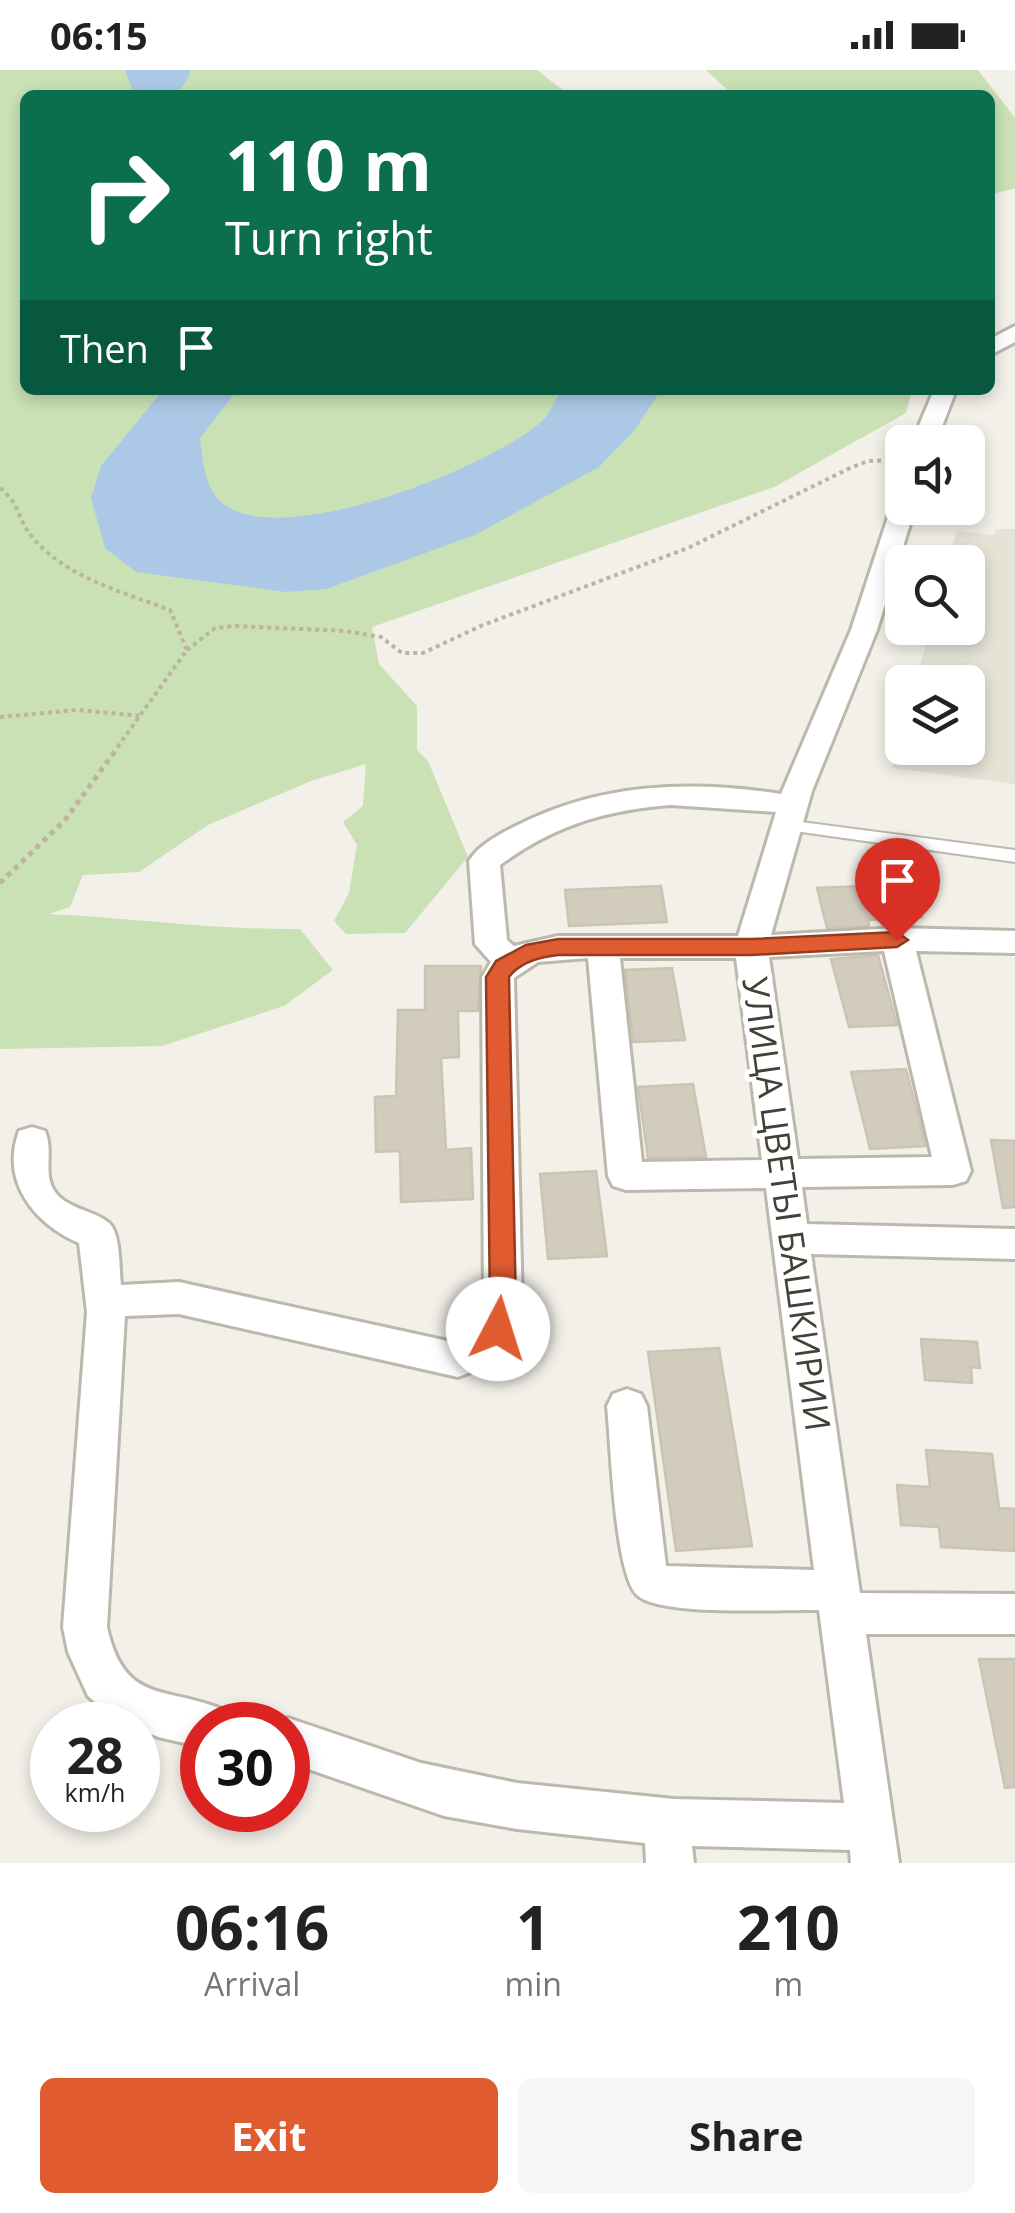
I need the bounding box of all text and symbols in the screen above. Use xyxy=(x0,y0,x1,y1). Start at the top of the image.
text: 06:15 xyxy=(50,9,148,61)
text: 110 m xyxy=(225,116,432,212)
icon: right xyxy=(60,130,190,260)
text: Turn right xyxy=(225,207,433,268)
icon: arrive xyxy=(169,320,224,375)
text: Then xyxy=(60,322,149,374)
map controls xyxy=(885,425,985,765)
button: sound xyxy=(885,425,985,525)
button: search xyxy=(885,545,985,645)
button: layers xyxy=(885,665,985,765)
pin xyxy=(855,838,940,941)
icon: arrive xyxy=(870,853,925,908)
street label: УЛИЦА ЦВЕТЫ БАШКИРИИ xyxy=(732,974,843,1434)
position arrow xyxy=(446,1277,550,1381)
speed limit sign: 30 xyxy=(180,1702,310,1832)
text: 28 xyxy=(66,1721,124,1789)
text: km/h xyxy=(65,1775,125,1809)
text: 06:16 xyxy=(175,1886,329,1968)
text: 1 xyxy=(516,1886,550,1968)
text: 210 xyxy=(737,1886,840,1968)
text: Arrival xyxy=(204,1962,300,2005)
text: min xyxy=(505,1962,562,2005)
text: m xyxy=(774,1962,803,2005)
button: Exit xyxy=(40,2078,498,2193)
button: Share xyxy=(518,2078,975,2193)

